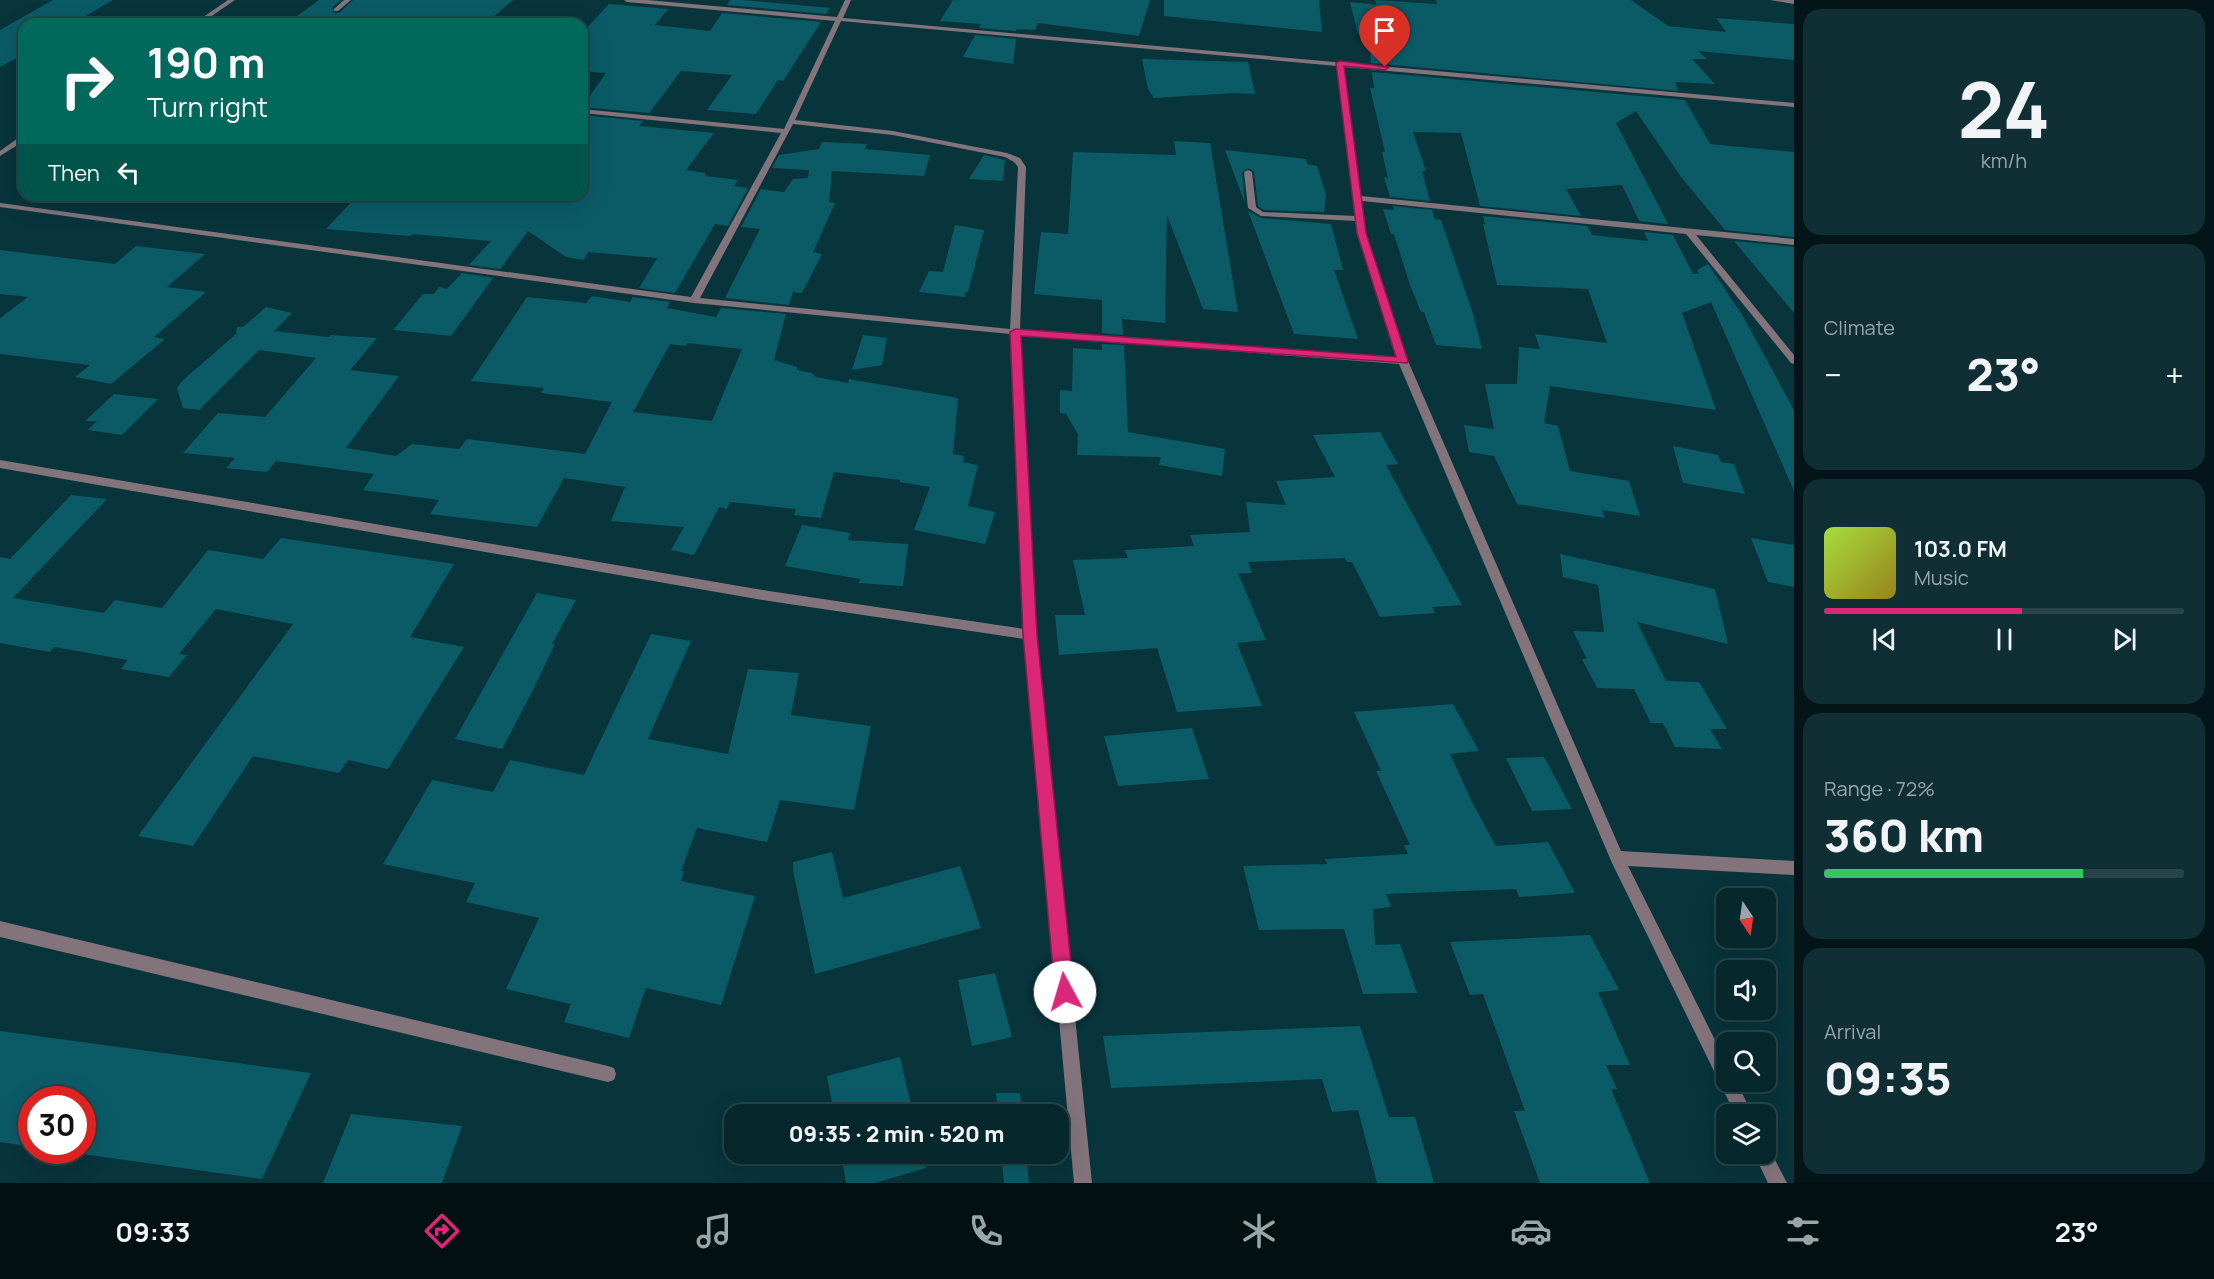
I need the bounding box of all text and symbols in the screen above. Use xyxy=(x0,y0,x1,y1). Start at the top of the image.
pin xyxy=(1359,5,1410,67)
icon: arrive xyxy=(1368,14,1401,47)
text: 190 m xyxy=(147,33,265,91)
icon: right xyxy=(48,42,126,120)
text: 24 xyxy=(1958,55,2050,161)
text: Turn right xyxy=(147,88,268,125)
text: km/h xyxy=(1981,147,2027,174)
icon: left xyxy=(112,156,145,189)
text: Then xyxy=(48,158,100,188)
text: Climate xyxy=(1824,314,1895,341)
text: 23° xyxy=(1966,343,2040,405)
text: − xyxy=(1824,352,1842,397)
text: + xyxy=(2165,352,2184,397)
text: 103.0 FM xyxy=(1914,534,2007,564)
text: Music xyxy=(1914,564,1969,591)
icon: previous xyxy=(1868,623,1901,656)
icon: pause xyxy=(1988,623,2021,656)
icon: next xyxy=(2108,623,2141,656)
text: Range · 72% xyxy=(1824,775,1935,802)
text: 360 km xyxy=(1824,804,1984,866)
north arrow xyxy=(1716,888,1776,948)
map controls xyxy=(1716,888,1776,1164)
position arrow xyxy=(1033,960,1097,1024)
button: sound xyxy=(1716,960,1776,1020)
text: Arrival xyxy=(1824,1018,1881,1045)
button: search xyxy=(1716,1032,1776,1092)
text: 09:35 xyxy=(1824,1047,1952,1109)
speed limit sign: 30 xyxy=(18,1086,96,1164)
button: layers xyxy=(1716,1104,1776,1164)
text: 09:35 · 2 min · 520 m xyxy=(789,1119,1004,1149)
icon: directions xyxy=(421,1210,463,1252)
icon: music xyxy=(693,1210,735,1252)
icon: phone xyxy=(965,1210,1007,1252)
icon: climate xyxy=(1238,1210,1280,1252)
icon: car xyxy=(1510,1210,1552,1252)
icon: filters xyxy=(1782,1210,1824,1252)
text: 09:33 xyxy=(115,1213,190,1250)
text: 23° xyxy=(2055,1213,2099,1250)

